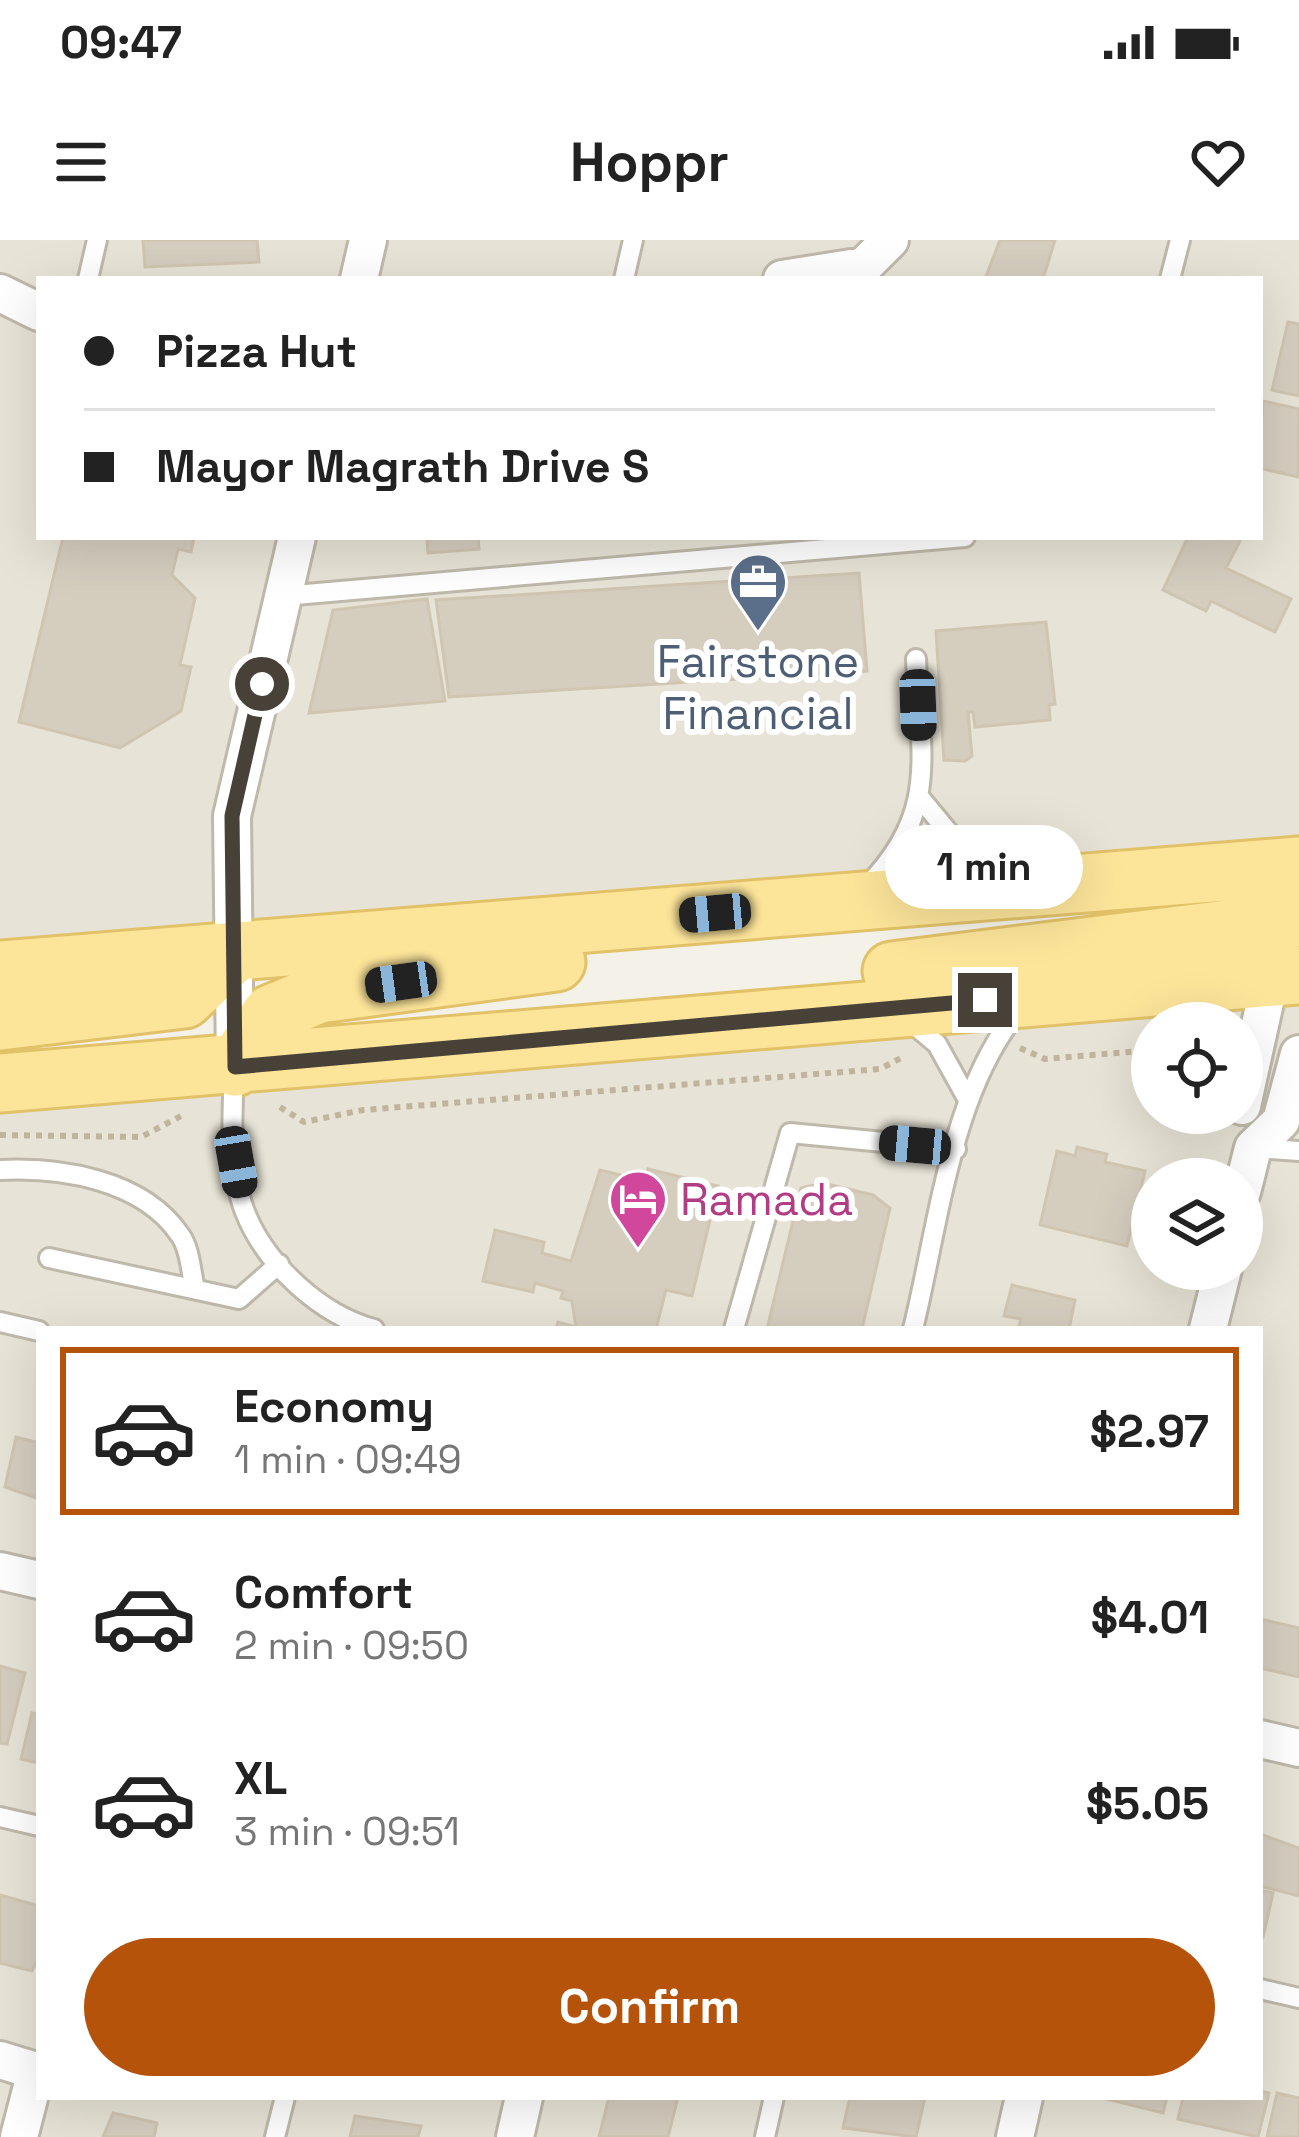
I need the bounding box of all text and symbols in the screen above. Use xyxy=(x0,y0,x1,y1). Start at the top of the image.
text: 09:47 xyxy=(60,14,182,71)
text: Hoppr xyxy=(570,128,729,197)
icon: menu xyxy=(48,129,114,195)
icon: heart xyxy=(1185,129,1251,195)
text: Pizza Hut xyxy=(156,323,357,380)
text: Mayor Magrath Drive S xyxy=(156,438,649,495)
office icon: Fairstone Financial xyxy=(727,551,789,633)
place label: Fairstone Financial xyxy=(657,633,859,742)
route start xyxy=(235,657,289,711)
car xyxy=(899,668,937,742)
callout: 1 min xyxy=(886,826,1084,910)
text: 1 min xyxy=(936,842,1032,891)
car xyxy=(678,892,752,934)
car xyxy=(363,959,439,1005)
route end xyxy=(958,973,1012,1027)
map controls xyxy=(1131,1002,1263,1290)
button: locate xyxy=(1131,1002,1263,1134)
car xyxy=(212,1123,260,1201)
car xyxy=(878,1124,952,1166)
button: layers xyxy=(1131,1158,1263,1290)
hotel icon: Ramada xyxy=(607,1168,669,1250)
place label: Ramada xyxy=(680,1171,853,1228)
icon: car xyxy=(90,1377,198,1485)
text: Economy xyxy=(234,1378,434,1435)
text: $2.97 xyxy=(1090,1403,1209,1460)
text: 1 min · 09:49 xyxy=(234,1435,462,1484)
icon: car xyxy=(90,1563,198,1671)
text: Comfort xyxy=(234,1564,413,1621)
text: $4.01 xyxy=(1091,1589,1209,1646)
text: 2 min · 09:50 xyxy=(234,1621,469,1670)
icon: car xyxy=(90,1749,198,1857)
text: XL xyxy=(234,1750,287,1807)
text: $5.05 xyxy=(1086,1775,1209,1832)
text: 3 min · 09:51 xyxy=(234,1807,460,1856)
button: Confirm xyxy=(84,1938,1215,2076)

